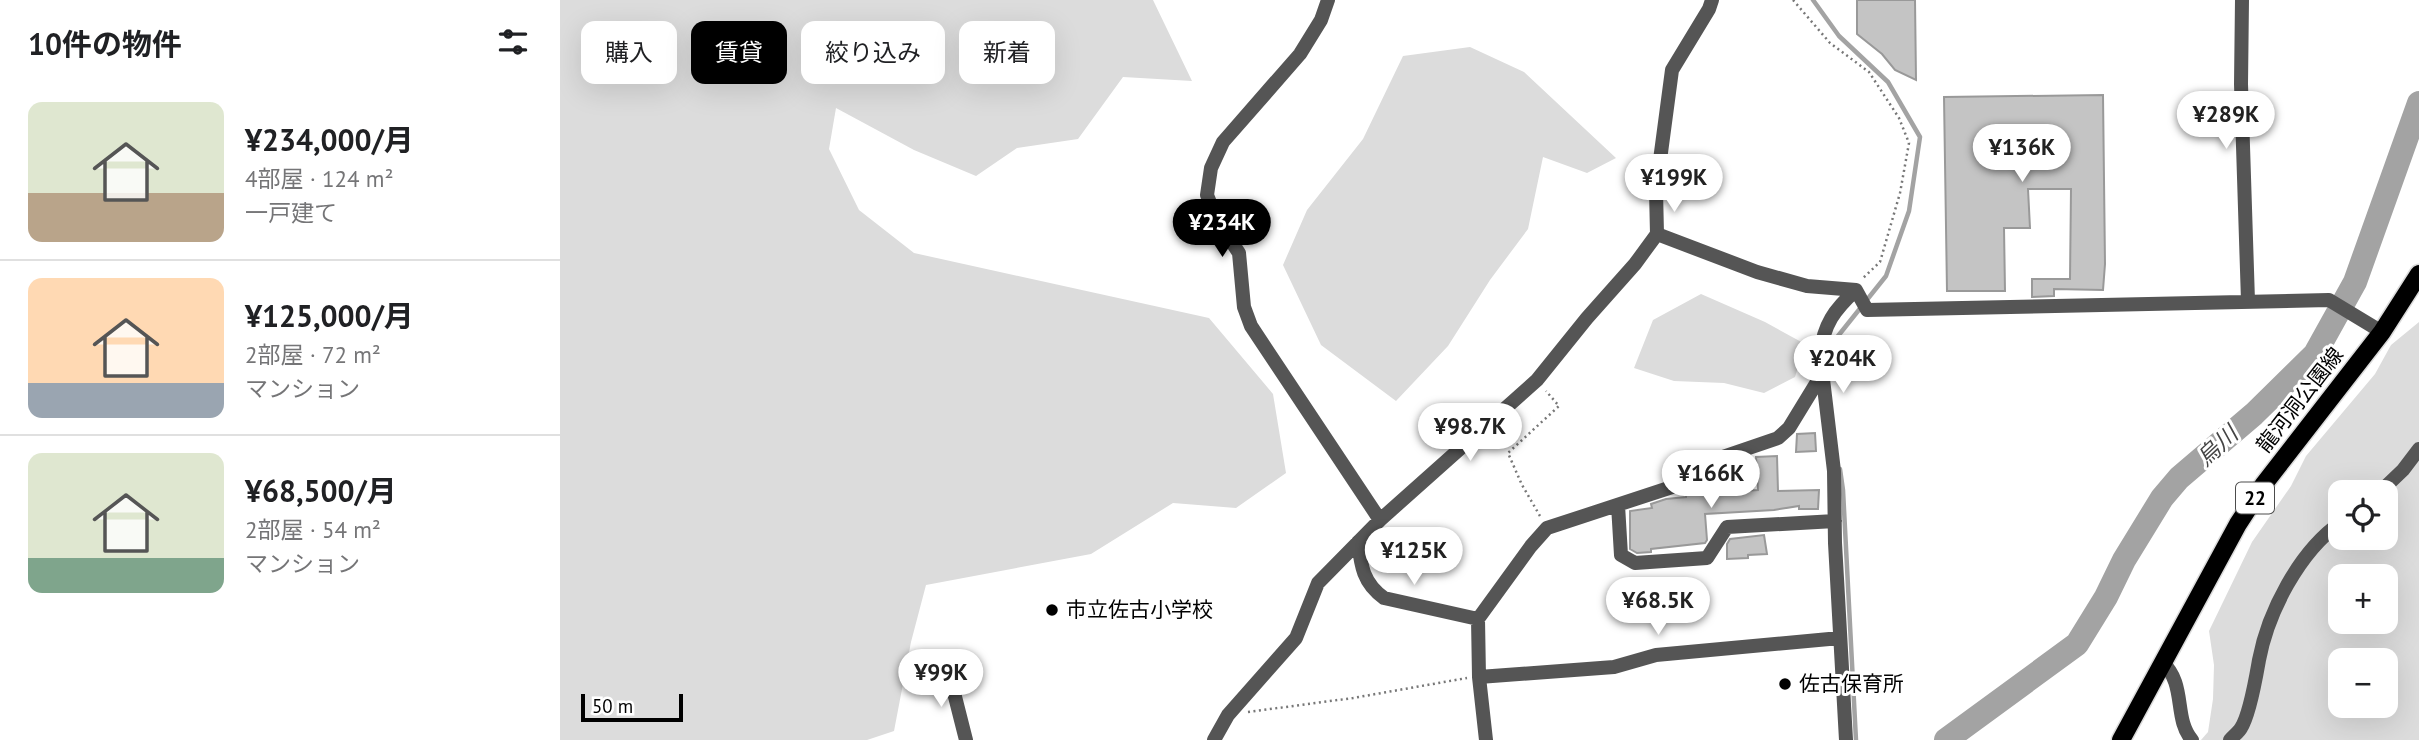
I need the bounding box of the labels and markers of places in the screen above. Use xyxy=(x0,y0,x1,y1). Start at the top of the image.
pin: ¥289K xyxy=(2177,92,2275,151)
pin: ¥136K xyxy=(1973,124,2071,184)
pin: ¥199K xyxy=(1625,154,1723,214)
pin: ¥234K xyxy=(1173,200,1271,259)
pin: ¥204K xyxy=(1794,336,1892,395)
pin: ¥98.7K xyxy=(1413,404,1527,463)
pin: ¥166K xyxy=(1662,450,1760,510)
pin: ¥125K xyxy=(1365,528,1463,587)
pin: ¥68.5K xyxy=(1601,578,1715,637)
place label: 市立佐古小学校 xyxy=(1066,596,1213,623)
marker: 市立佐古小学校 xyxy=(1044,602,1060,618)
pin: ¥99K xyxy=(900,650,982,709)
place label: 佐古保育所 xyxy=(1799,670,1904,697)
marker: 佐古保育所 xyxy=(1777,676,1793,692)

